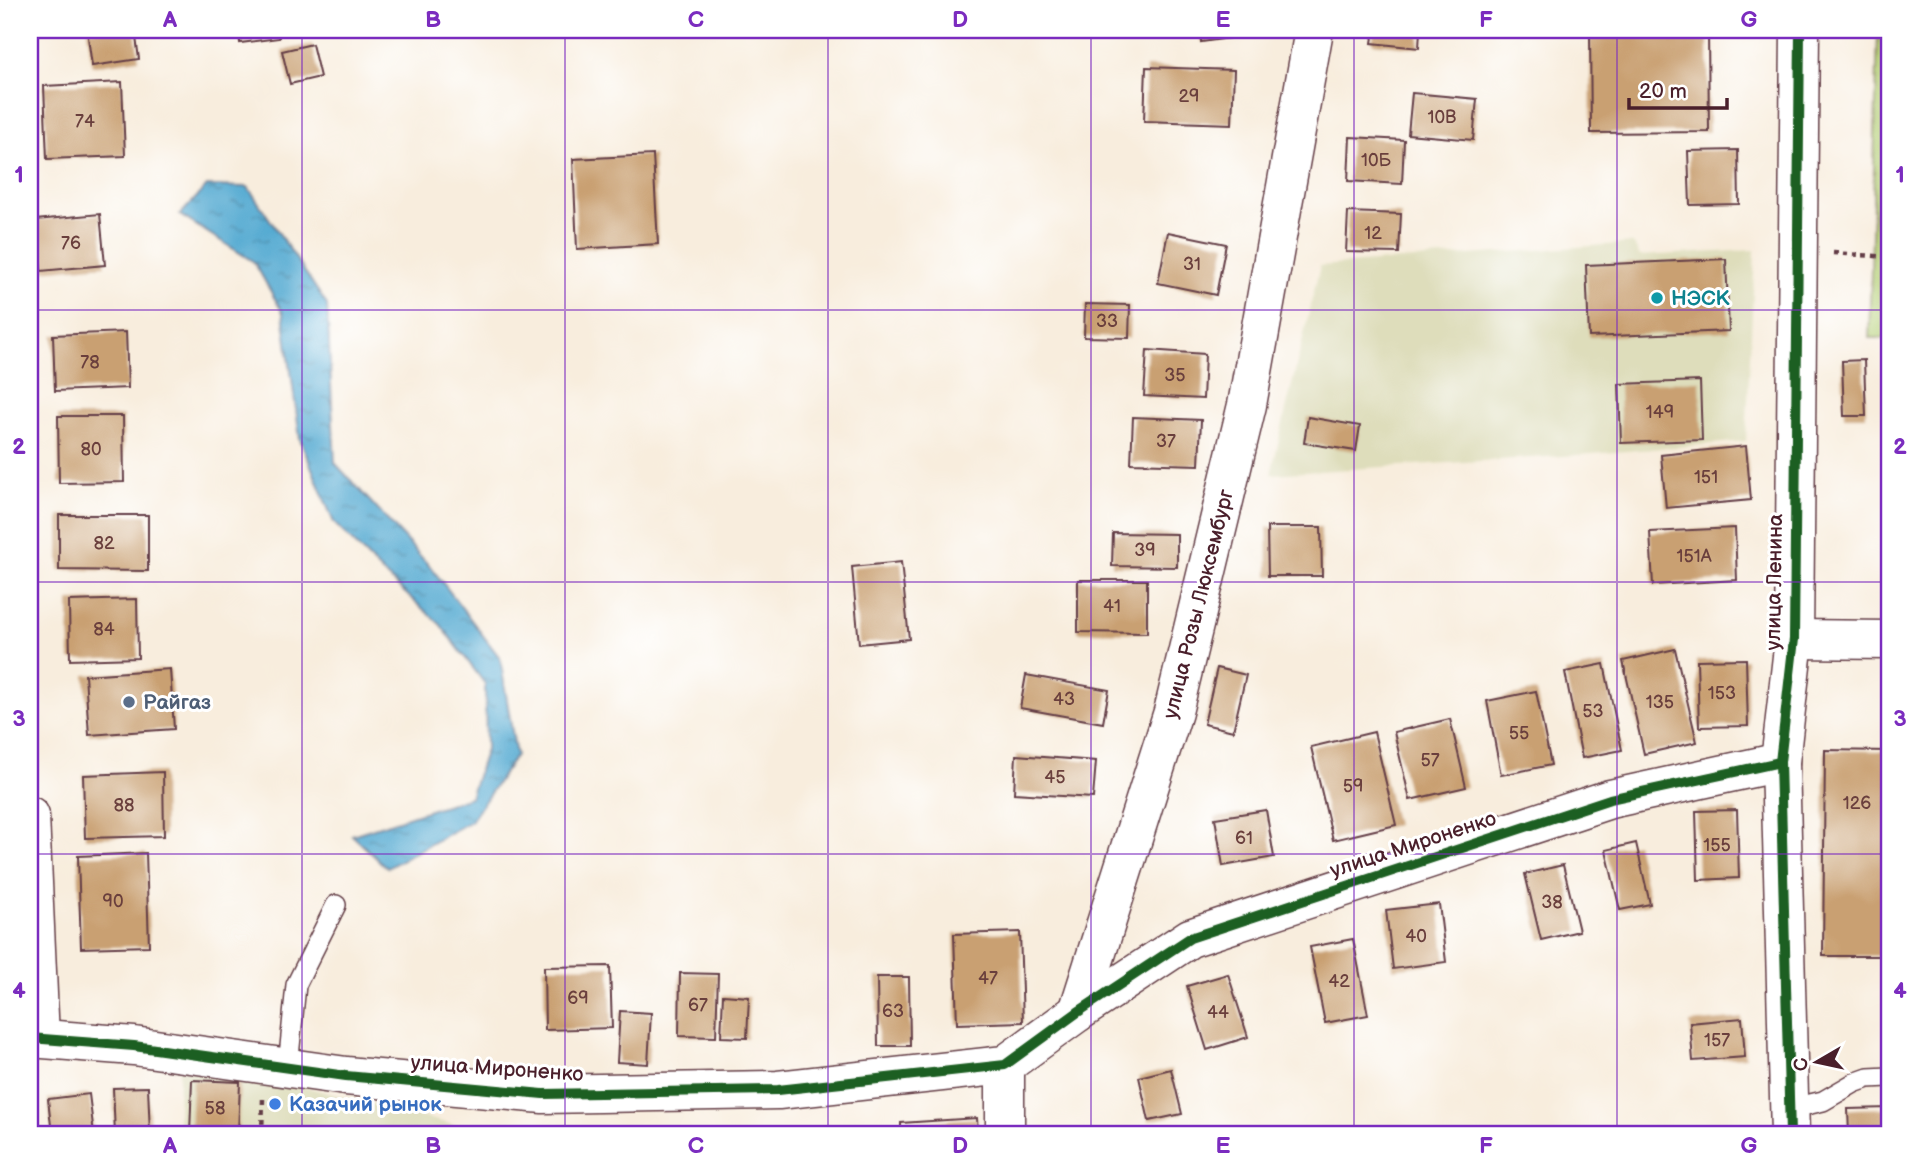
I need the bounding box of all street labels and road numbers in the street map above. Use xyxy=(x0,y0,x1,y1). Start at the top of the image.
street label: улица Розы Люксембург xyxy=(1158,487,1239,721)
street label: улица Ленина xyxy=(1761,513,1788,651)
street label: улица Мироненко xyxy=(1327,806,1499,883)
street label: улица Мироненко xyxy=(410,1050,584,1087)

